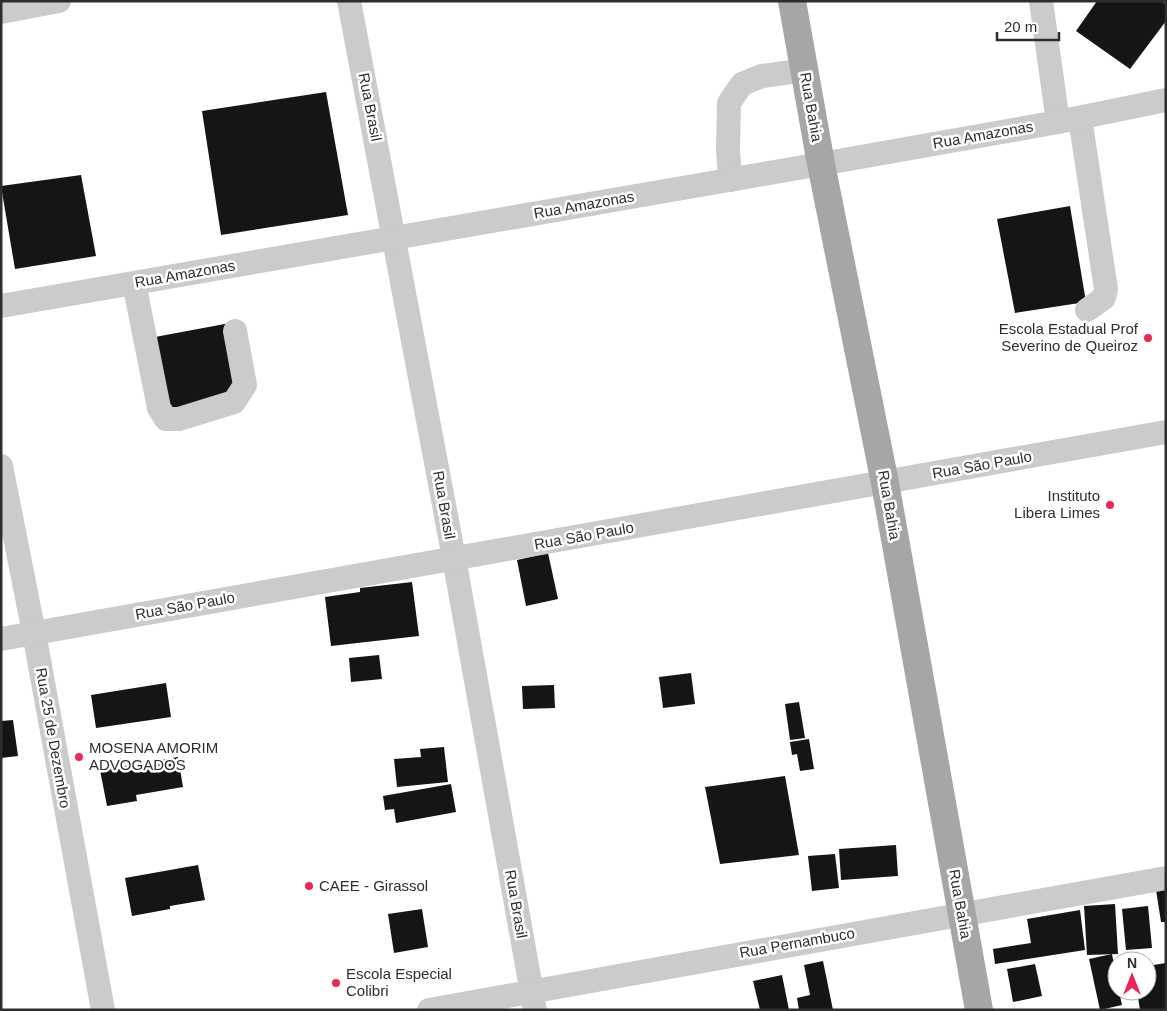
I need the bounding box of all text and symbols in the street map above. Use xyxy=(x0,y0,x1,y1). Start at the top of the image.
scale bar xyxy=(997,10,1060,42)
text: 20 m xyxy=(1004,18,1037,35)
street label: Rua Brasil xyxy=(356,71,385,142)
street label: Rua Bahia xyxy=(797,71,826,144)
street label: Rua Amazonas xyxy=(931,117,1034,152)
street label: Rua Amazonas xyxy=(532,187,635,222)
street label: Rua Amazonas xyxy=(133,256,236,291)
place label: Escola Estadual Prof Severino de Queiroz xyxy=(999,320,1139,354)
marker: Escola Estadual Prof Severino de Queiroz xyxy=(1142,332,1154,344)
street label: Rua São Paulo xyxy=(931,447,1033,482)
street label: Rua Brasil xyxy=(430,469,459,540)
street label: Rua Bahia xyxy=(875,469,904,542)
place label: Instituto Libera Limes xyxy=(1014,487,1100,521)
marker: Instituto Libera Limes xyxy=(1104,499,1116,511)
street label: Rua São Paulo xyxy=(533,518,635,553)
street label: Rua São Paulo xyxy=(134,588,236,623)
street label: Rua 25 de Dezembro xyxy=(33,666,74,810)
place label: MOSENA AMORIM ADVOGADOS xyxy=(89,739,218,773)
marker: MOSENA AMORIM ADVOGADOS xyxy=(73,751,85,763)
street label: Rua Brasil xyxy=(502,868,531,939)
street label: Rua Bahia xyxy=(946,868,975,941)
place label: CAEE - Girassol xyxy=(319,877,428,894)
marker: CAEE - Girassol xyxy=(303,880,315,892)
street label: Rua Pernambuco xyxy=(738,924,856,961)
north arrow xyxy=(1107,951,1157,1001)
text: N xyxy=(1127,955,1137,971)
place label: Escola Especial Colibri xyxy=(346,965,452,999)
marker: Escola Especial Colibri xyxy=(330,977,342,989)

